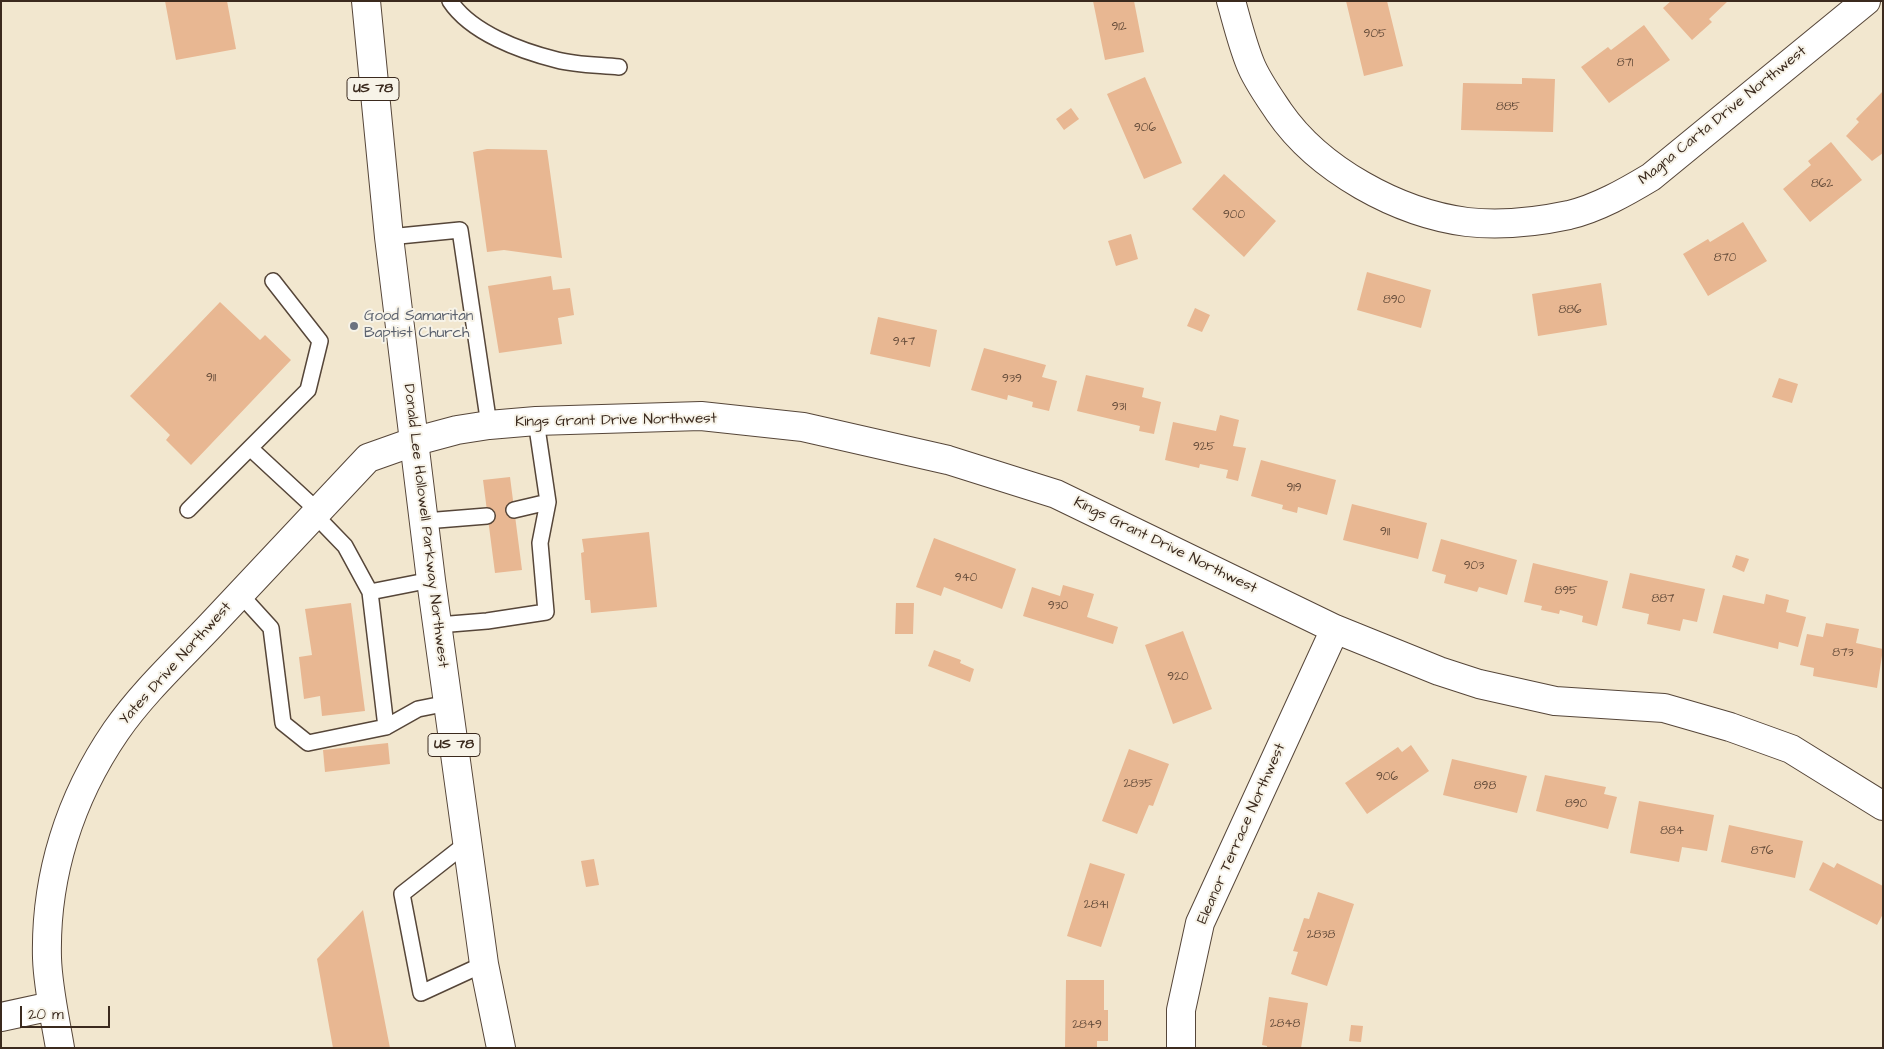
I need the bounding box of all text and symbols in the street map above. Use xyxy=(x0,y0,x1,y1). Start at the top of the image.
house number: 912 xyxy=(1111,20,1127,34)
house number: 905 xyxy=(1364,27,1386,41)
street label: Magna Carta Drive Northwest xyxy=(1635,43,1811,189)
house number: 871 xyxy=(1617,56,1633,70)
road number: US 78 xyxy=(347,78,399,100)
house number: 885 xyxy=(1496,100,1520,114)
house number: 906 xyxy=(1134,121,1156,135)
house number: 862 xyxy=(1811,177,1833,191)
house number: 900 xyxy=(1223,208,1245,222)
house number: 870 xyxy=(1714,251,1736,265)
house number: 890 xyxy=(1383,293,1405,307)
house number: 886 xyxy=(1558,303,1582,317)
place label: Good Samaritan Baptist Church xyxy=(364,308,473,343)
marker: Good Samaritan Baptist Church xyxy=(348,320,360,332)
house number: 947 xyxy=(893,335,915,349)
house number: 911 xyxy=(206,371,216,385)
house number: 939 xyxy=(1002,372,1022,386)
street label: Donald Lee Hollowell Parkway Northwest xyxy=(399,383,451,669)
house number: 931 xyxy=(1112,400,1126,414)
street label: Kings Grant Drive Northwest xyxy=(515,410,717,432)
house number: 925 xyxy=(1193,440,1215,454)
house number: 919 xyxy=(1286,481,1302,495)
street label: Kings Grant Drive Northwest xyxy=(1070,494,1260,598)
house number: 911 xyxy=(1380,525,1390,539)
house number: 903 xyxy=(1464,559,1484,573)
house number: 940 xyxy=(955,571,977,585)
house number: 895 xyxy=(1554,584,1578,598)
house number: 887 xyxy=(1652,592,1674,606)
street label: Yates Drive Northwest xyxy=(116,599,236,729)
house number: 930 xyxy=(1048,599,1068,613)
house number: 873 xyxy=(1832,646,1854,660)
house number: 920 xyxy=(1167,670,1189,684)
road number: US 78 xyxy=(428,734,480,756)
street label: Eleanor Terrace Northwest xyxy=(1194,741,1290,927)
house number: 906 xyxy=(1376,770,1398,784)
house number: 2835 xyxy=(1123,777,1153,791)
house number: 898 xyxy=(1474,779,1496,793)
house number: 890 xyxy=(1565,797,1587,811)
house number: 884 xyxy=(1660,824,1684,838)
house number: 876 xyxy=(1751,844,1773,858)
house number: 2841 xyxy=(1084,898,1108,912)
house number: 2838 xyxy=(1307,928,1335,942)
scale bar xyxy=(22,996,112,1028)
text: 20 m xyxy=(28,1004,64,1025)
house number: 2848 xyxy=(1270,1017,1300,1031)
house number: 2849 xyxy=(1072,1018,1102,1032)

